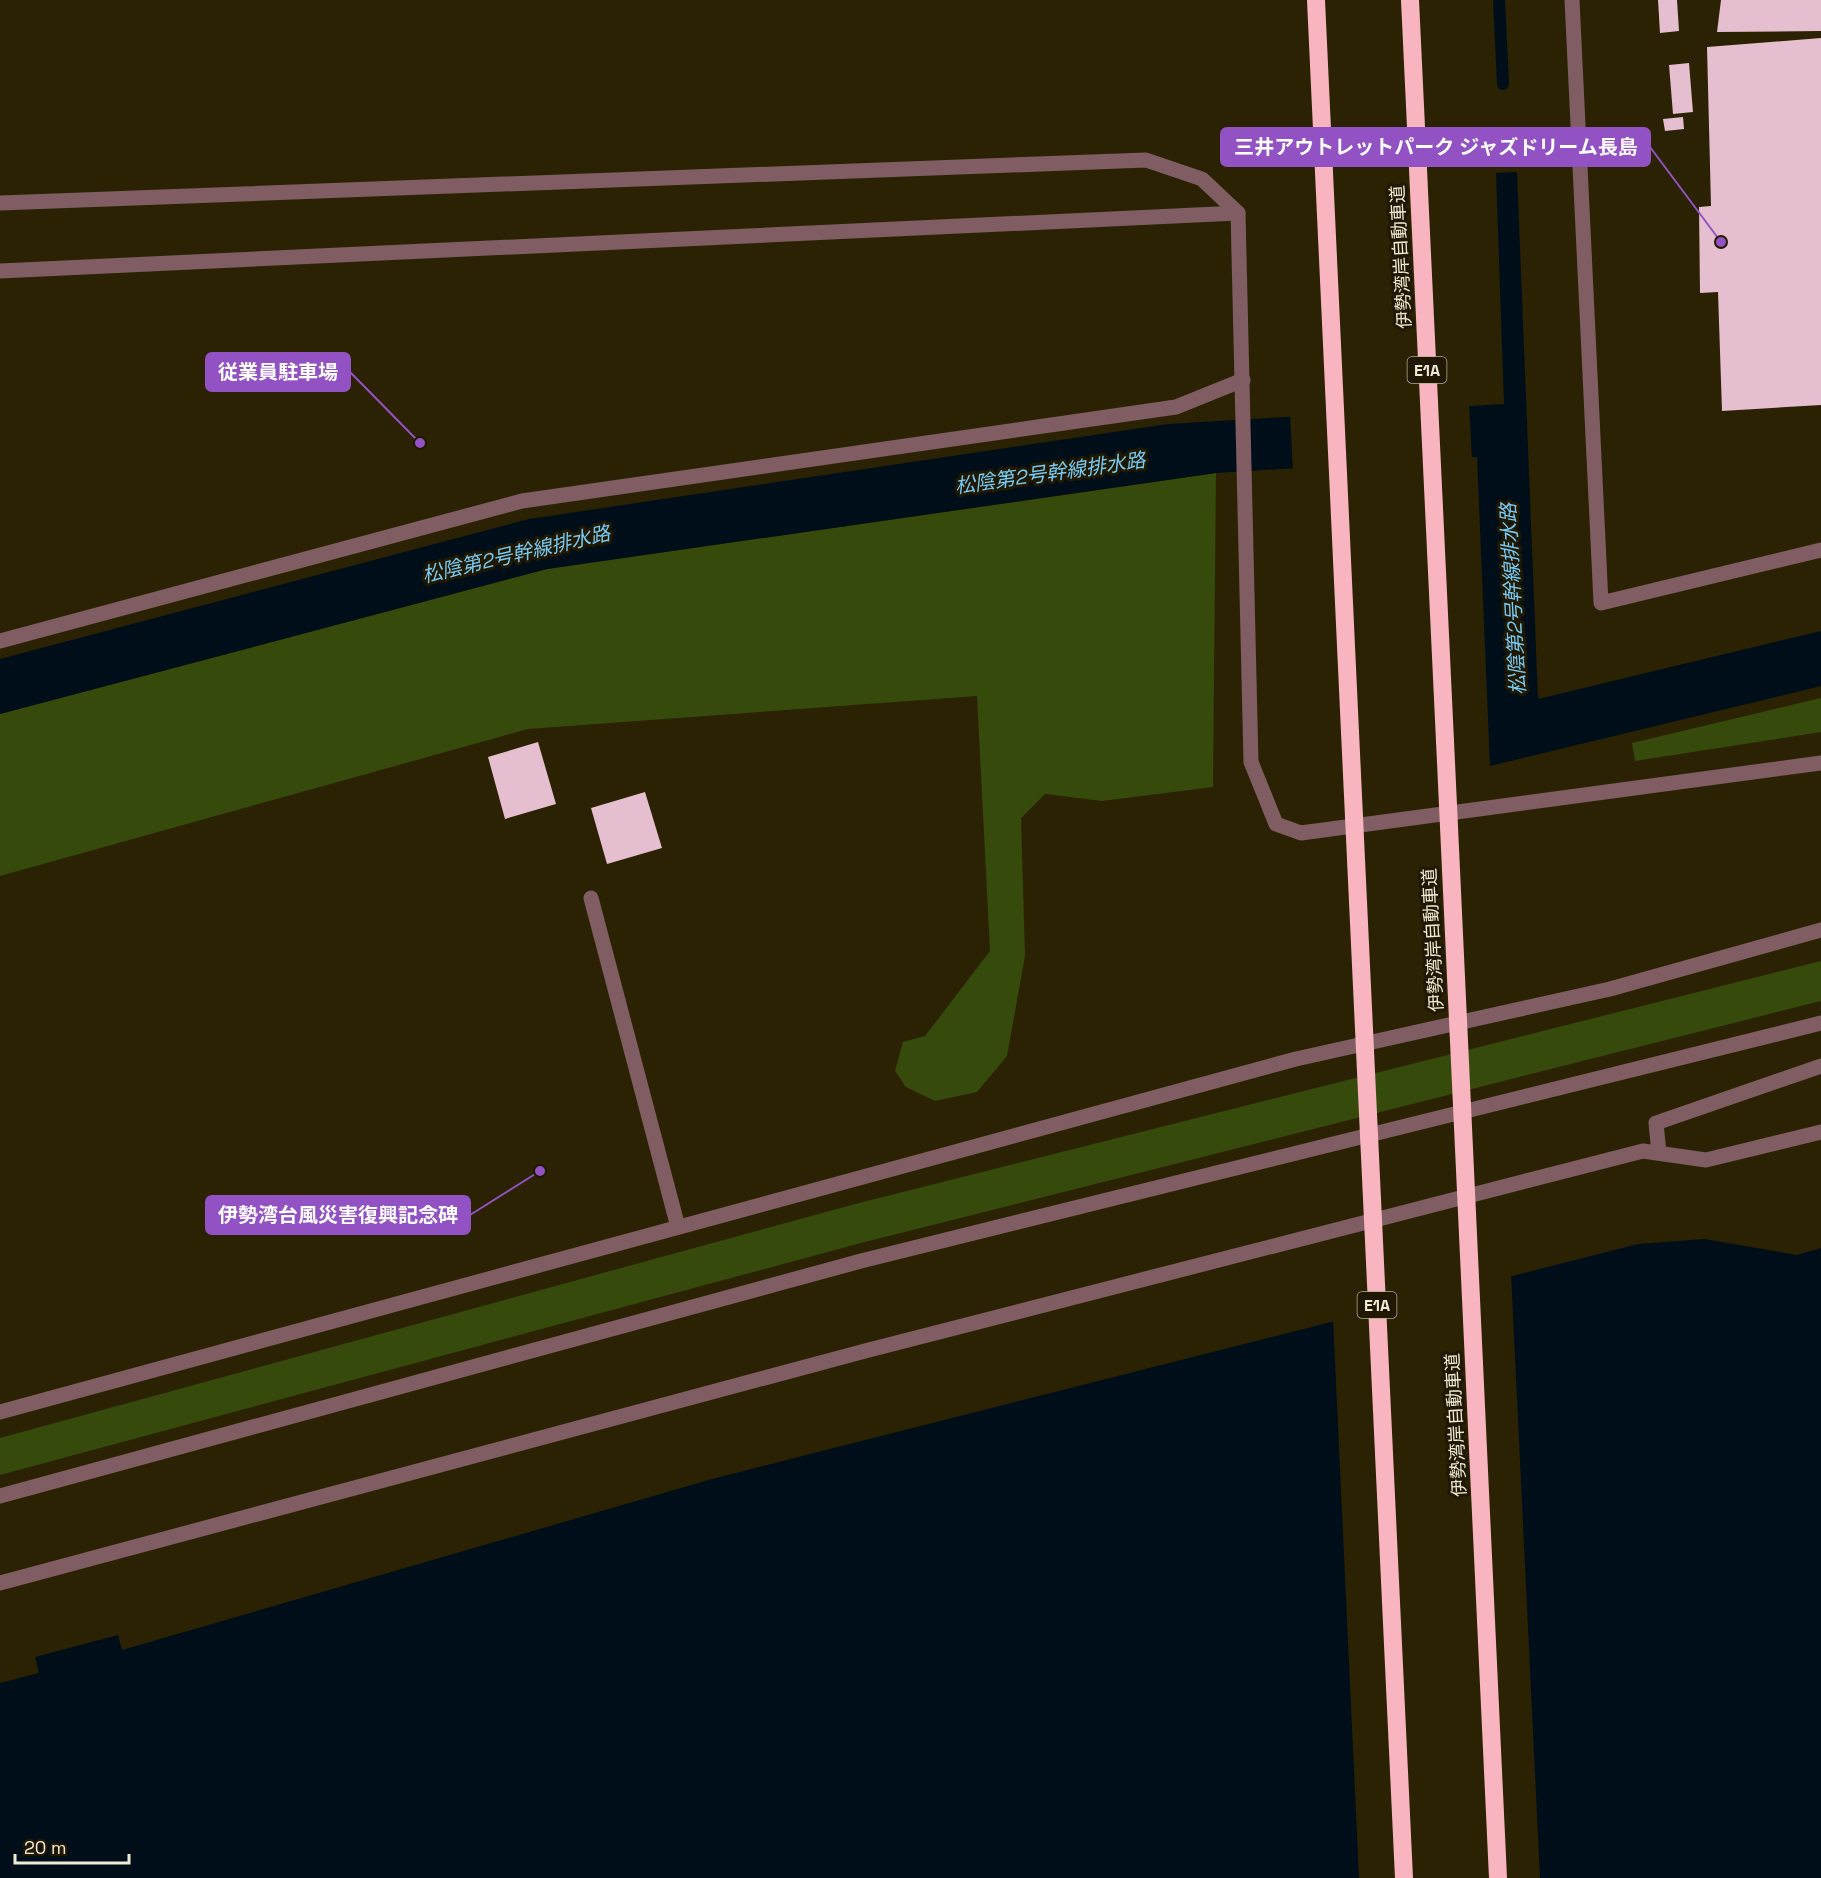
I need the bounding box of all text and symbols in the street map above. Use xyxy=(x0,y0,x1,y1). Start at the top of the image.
callout: 三井アウトレットパーク ジャズドリーム長島 xyxy=(1221,128,1650,166)
text: 三井アウトレットパーク ジャズドリーム長島 xyxy=(1234,134,1638,160)
street label: 伊勢湾岸自動車道 xyxy=(1385,185,1416,330)
callout: 従業員駐車場 xyxy=(206,353,350,391)
road number: E1A xyxy=(1408,357,1446,383)
text: 従業員駐車場 xyxy=(218,359,338,385)
water label: 松陰第2号幹線排水路 xyxy=(953,446,1149,499)
water label: 松陰第2号幹線排水路 xyxy=(1495,500,1531,696)
water label: 松陰第2号幹線排水路 xyxy=(420,519,614,588)
street label: 伊勢湾岸自動車道 xyxy=(1417,868,1448,1013)
callout: 伊勢湾台風災害復興記念碑 xyxy=(206,1196,470,1234)
text: 伊勢湾台風災害復興記念碑 xyxy=(218,1202,458,1228)
road number: E1A xyxy=(1358,1292,1396,1318)
street label: 伊勢湾岸自動車道 xyxy=(1440,1353,1471,1498)
scale bar xyxy=(15,1827,129,1865)
text: 20 m xyxy=(24,1836,67,1859)

